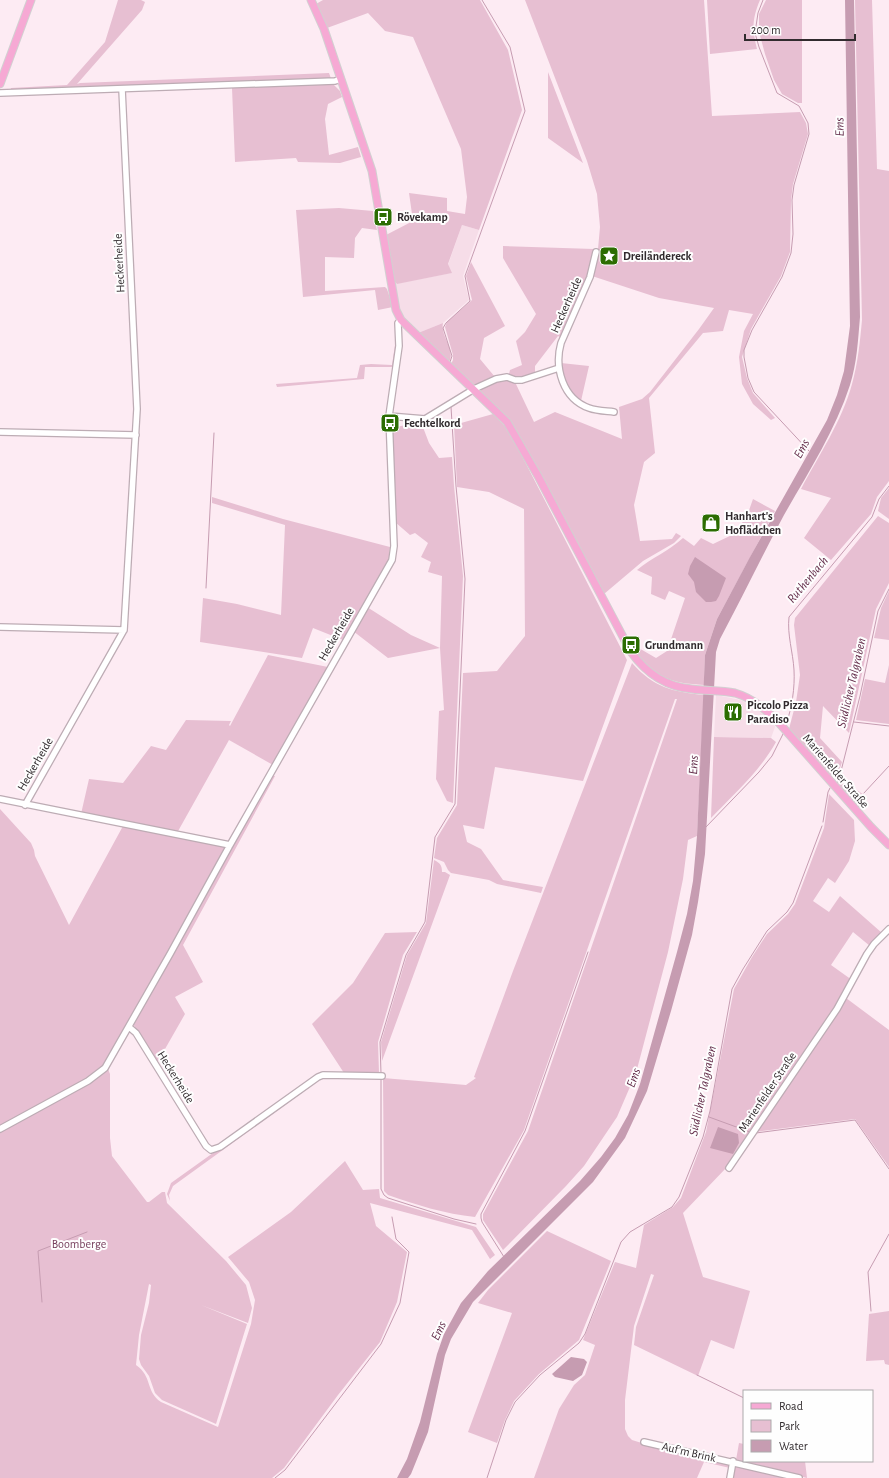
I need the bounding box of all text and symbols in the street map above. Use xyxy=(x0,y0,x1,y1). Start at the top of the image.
scale bar xyxy=(745,16,855,42)
text: 200 m xyxy=(751,24,781,36)
water label: Ems xyxy=(833,117,847,137)
bus stop icon: Rövekamp xyxy=(372,206,394,228)
place label: Rövekamp xyxy=(397,211,448,223)
street label: Heckerheide xyxy=(111,233,127,293)
place icon: Dreiländereck xyxy=(598,245,620,267)
place label: Dreiländereck xyxy=(623,250,691,262)
street label: Heckerheide xyxy=(548,275,584,335)
bus stop icon: Fechtelkord xyxy=(379,412,401,434)
place label: Fechtelkord xyxy=(404,417,461,429)
water label: Ems xyxy=(792,437,812,461)
place label: Hanhart's Hoflädchen xyxy=(725,510,781,536)
shop icon: Hanhart's Hoflädchen xyxy=(700,512,722,534)
water label: Ruthenbach xyxy=(785,554,831,606)
street label: Heckerheide xyxy=(316,605,356,663)
bus stop icon: Grundmann xyxy=(620,634,642,656)
water label: Südlicher Talgraben xyxy=(835,637,869,729)
place label: Grundmann xyxy=(645,639,703,651)
place label: Piccolo Pizza Paradiso xyxy=(747,699,809,725)
restaurant icon: Piccolo Pizza Paradiso xyxy=(722,701,744,723)
street label: Marienfelder Straße xyxy=(801,732,871,810)
street label: Heckerheide xyxy=(15,735,55,793)
water label: Ems xyxy=(687,755,701,775)
water label: Südlicher Talgraben xyxy=(687,1045,719,1137)
street label: Heckerheide xyxy=(155,1049,197,1105)
street label: Marienfelder Straße xyxy=(736,1050,798,1134)
water label: Ems xyxy=(625,1067,643,1089)
park label: Boomberge xyxy=(52,1238,106,1250)
water label: Ems xyxy=(429,1319,449,1343)
legend xyxy=(743,1390,873,1462)
text: Road xyxy=(779,1400,803,1412)
text: Park xyxy=(779,1420,800,1432)
street label: Auf'm Brink xyxy=(661,1440,718,1464)
text: Water xyxy=(779,1440,808,1452)

